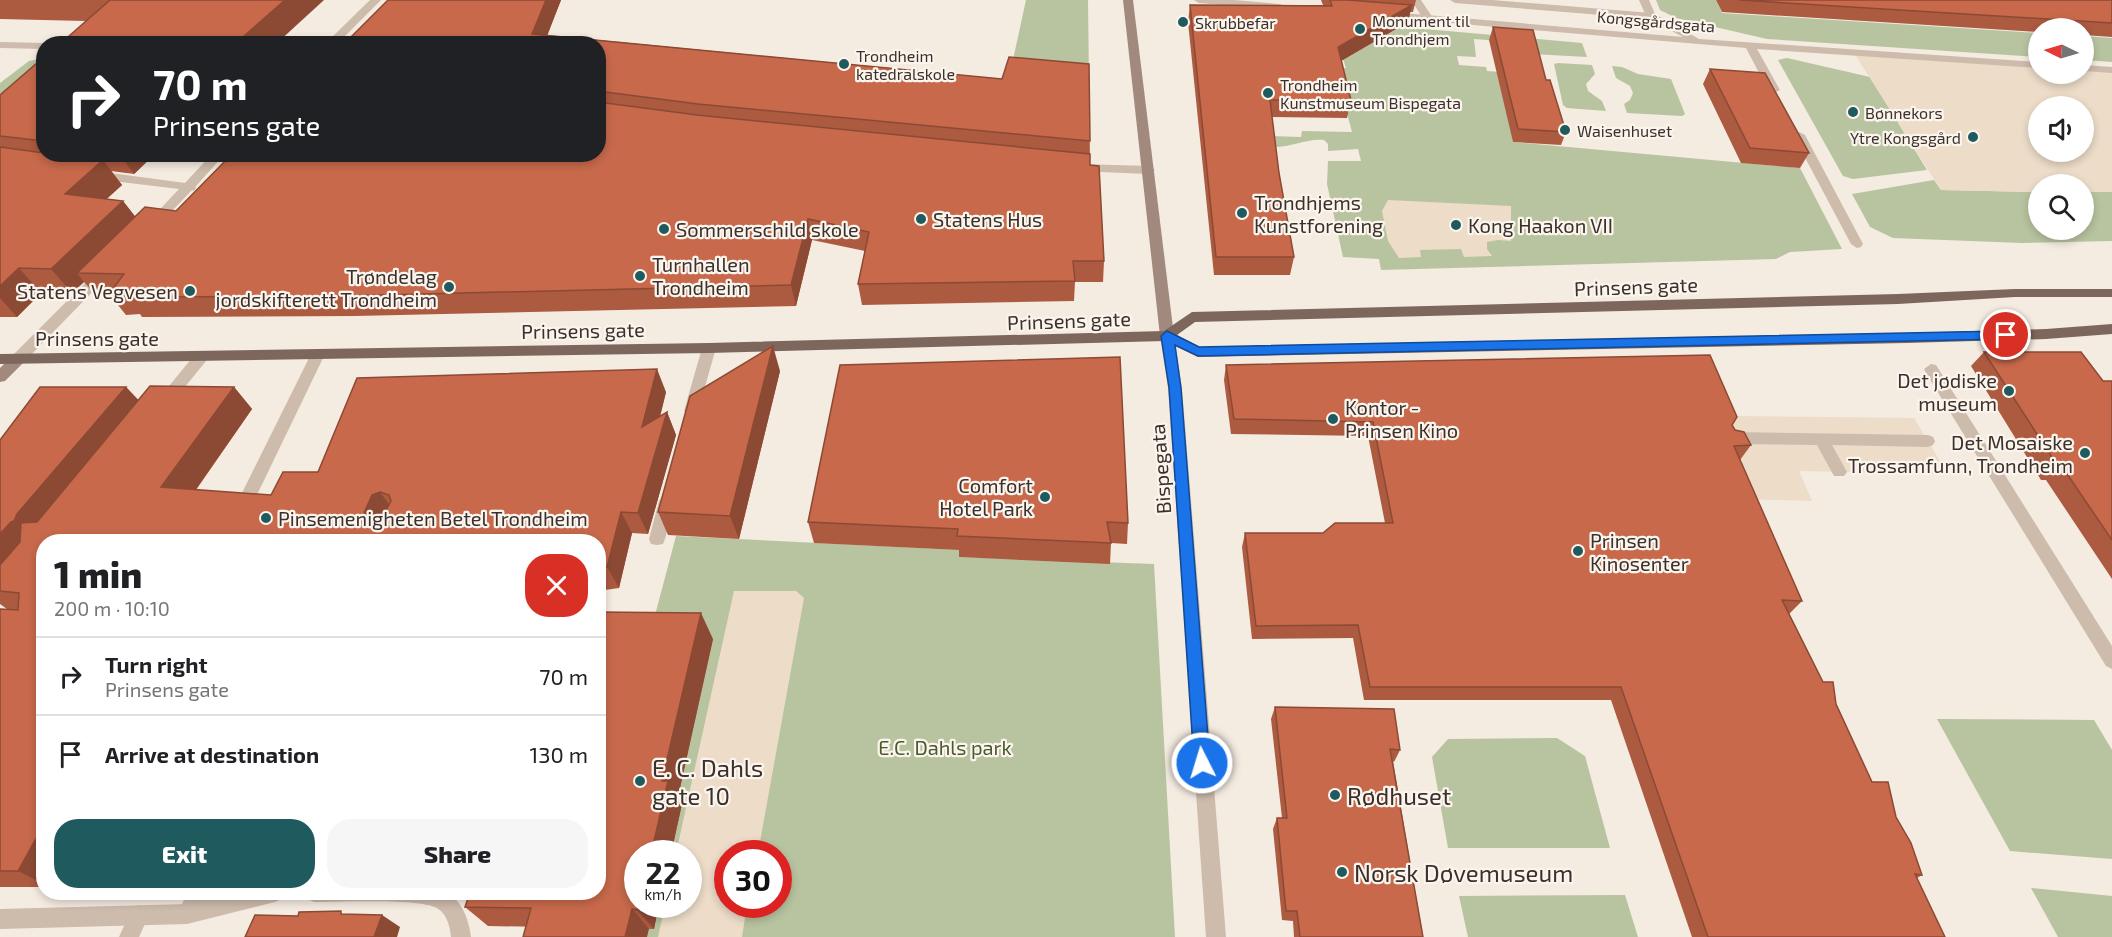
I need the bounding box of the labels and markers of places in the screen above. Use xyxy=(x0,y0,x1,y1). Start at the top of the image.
place label: Monument til Trondhjem xyxy=(1372,11,1470,49)
place label: Skrubbefar xyxy=(1195,13,1276,32)
marker: Skrubbefar xyxy=(1176,15,1190,29)
marker: Monument til Trondhjem xyxy=(1353,22,1367,36)
place label: Trondheim katedralskole xyxy=(856,46,955,83)
marker: Trondheim katedralskole xyxy=(837,57,851,71)
place label: Trondheim Kunstmuseum Bispegata xyxy=(1280,75,1461,112)
marker: Trondheim Kunstmuseum Bispegata xyxy=(1261,86,1275,100)
place label: Bønnekors xyxy=(1865,103,1943,122)
marker: Bønnekors xyxy=(1846,105,1860,119)
place label: Waisenhuset xyxy=(1577,121,1672,140)
marker: Waisenhuset xyxy=(1558,123,1572,137)
place label: Ytre Kongsgård xyxy=(1850,128,1961,147)
marker: Ytre Kongsgård xyxy=(1966,130,1980,144)
place label: Trondhjems Kunstforening xyxy=(1254,190,1383,237)
marker: Trondhjems Kunstforening xyxy=(1235,206,1249,220)
place label: Statens Hus xyxy=(933,207,1042,231)
marker: Statens Hus xyxy=(914,212,928,226)
place label: Kong Haakon VII xyxy=(1468,213,1613,237)
place label: Sommerschild skole xyxy=(676,217,859,241)
marker: Kong Haakon VII xyxy=(1449,218,1463,232)
marker: Sommerschild skole xyxy=(657,222,671,236)
place label: Turnhallen Trondheim xyxy=(652,252,750,299)
place label: Trøndelag jordskifterett Trondheim xyxy=(216,264,437,311)
marker: Turnhallen Trondheim xyxy=(633,269,647,283)
place label: Statens Vegvesen xyxy=(17,279,178,303)
marker: Trøndelag jordskifterett Trondheim xyxy=(442,280,456,294)
marker: Statens Vegvesen xyxy=(183,284,197,298)
pin xyxy=(1980,309,2031,360)
place label: Det jødiske museum xyxy=(1897,368,1997,415)
marker: Det jødiske museum xyxy=(2002,384,2016,398)
place label: Kontor - Prinsen Kino xyxy=(1345,395,1458,442)
marker: Kontor - Prinsen Kino xyxy=(1326,412,1340,426)
place label: Det Mosaiske Trossamfunn, Trondheim xyxy=(1848,430,2073,477)
marker: Det Mosaiske Trossamfunn, Trondheim xyxy=(2078,446,2092,460)
place label: Comfort Hotel Park xyxy=(939,473,1033,520)
marker: Comfort Hotel Park xyxy=(1038,490,1052,504)
place label: Pinsemenigheten Betel Trondheim xyxy=(278,506,588,530)
marker: Pinsemenigheten Betel Trondheim xyxy=(259,511,273,525)
place label: Prinsen Kinosenter xyxy=(1590,528,1689,575)
marker: Prinsen Kinosenter xyxy=(1571,544,1585,558)
place label: E. C. Dahls gate 10 xyxy=(652,753,763,810)
marker: E. C. Dahls gate 10 xyxy=(633,774,647,788)
place label: Rødhuset xyxy=(1347,781,1451,810)
marker: Rødhuset xyxy=(1328,788,1342,802)
place label: Norsk Døvemuseum xyxy=(1354,858,1573,887)
marker: Norsk Døvemuseum xyxy=(1335,865,1349,879)

